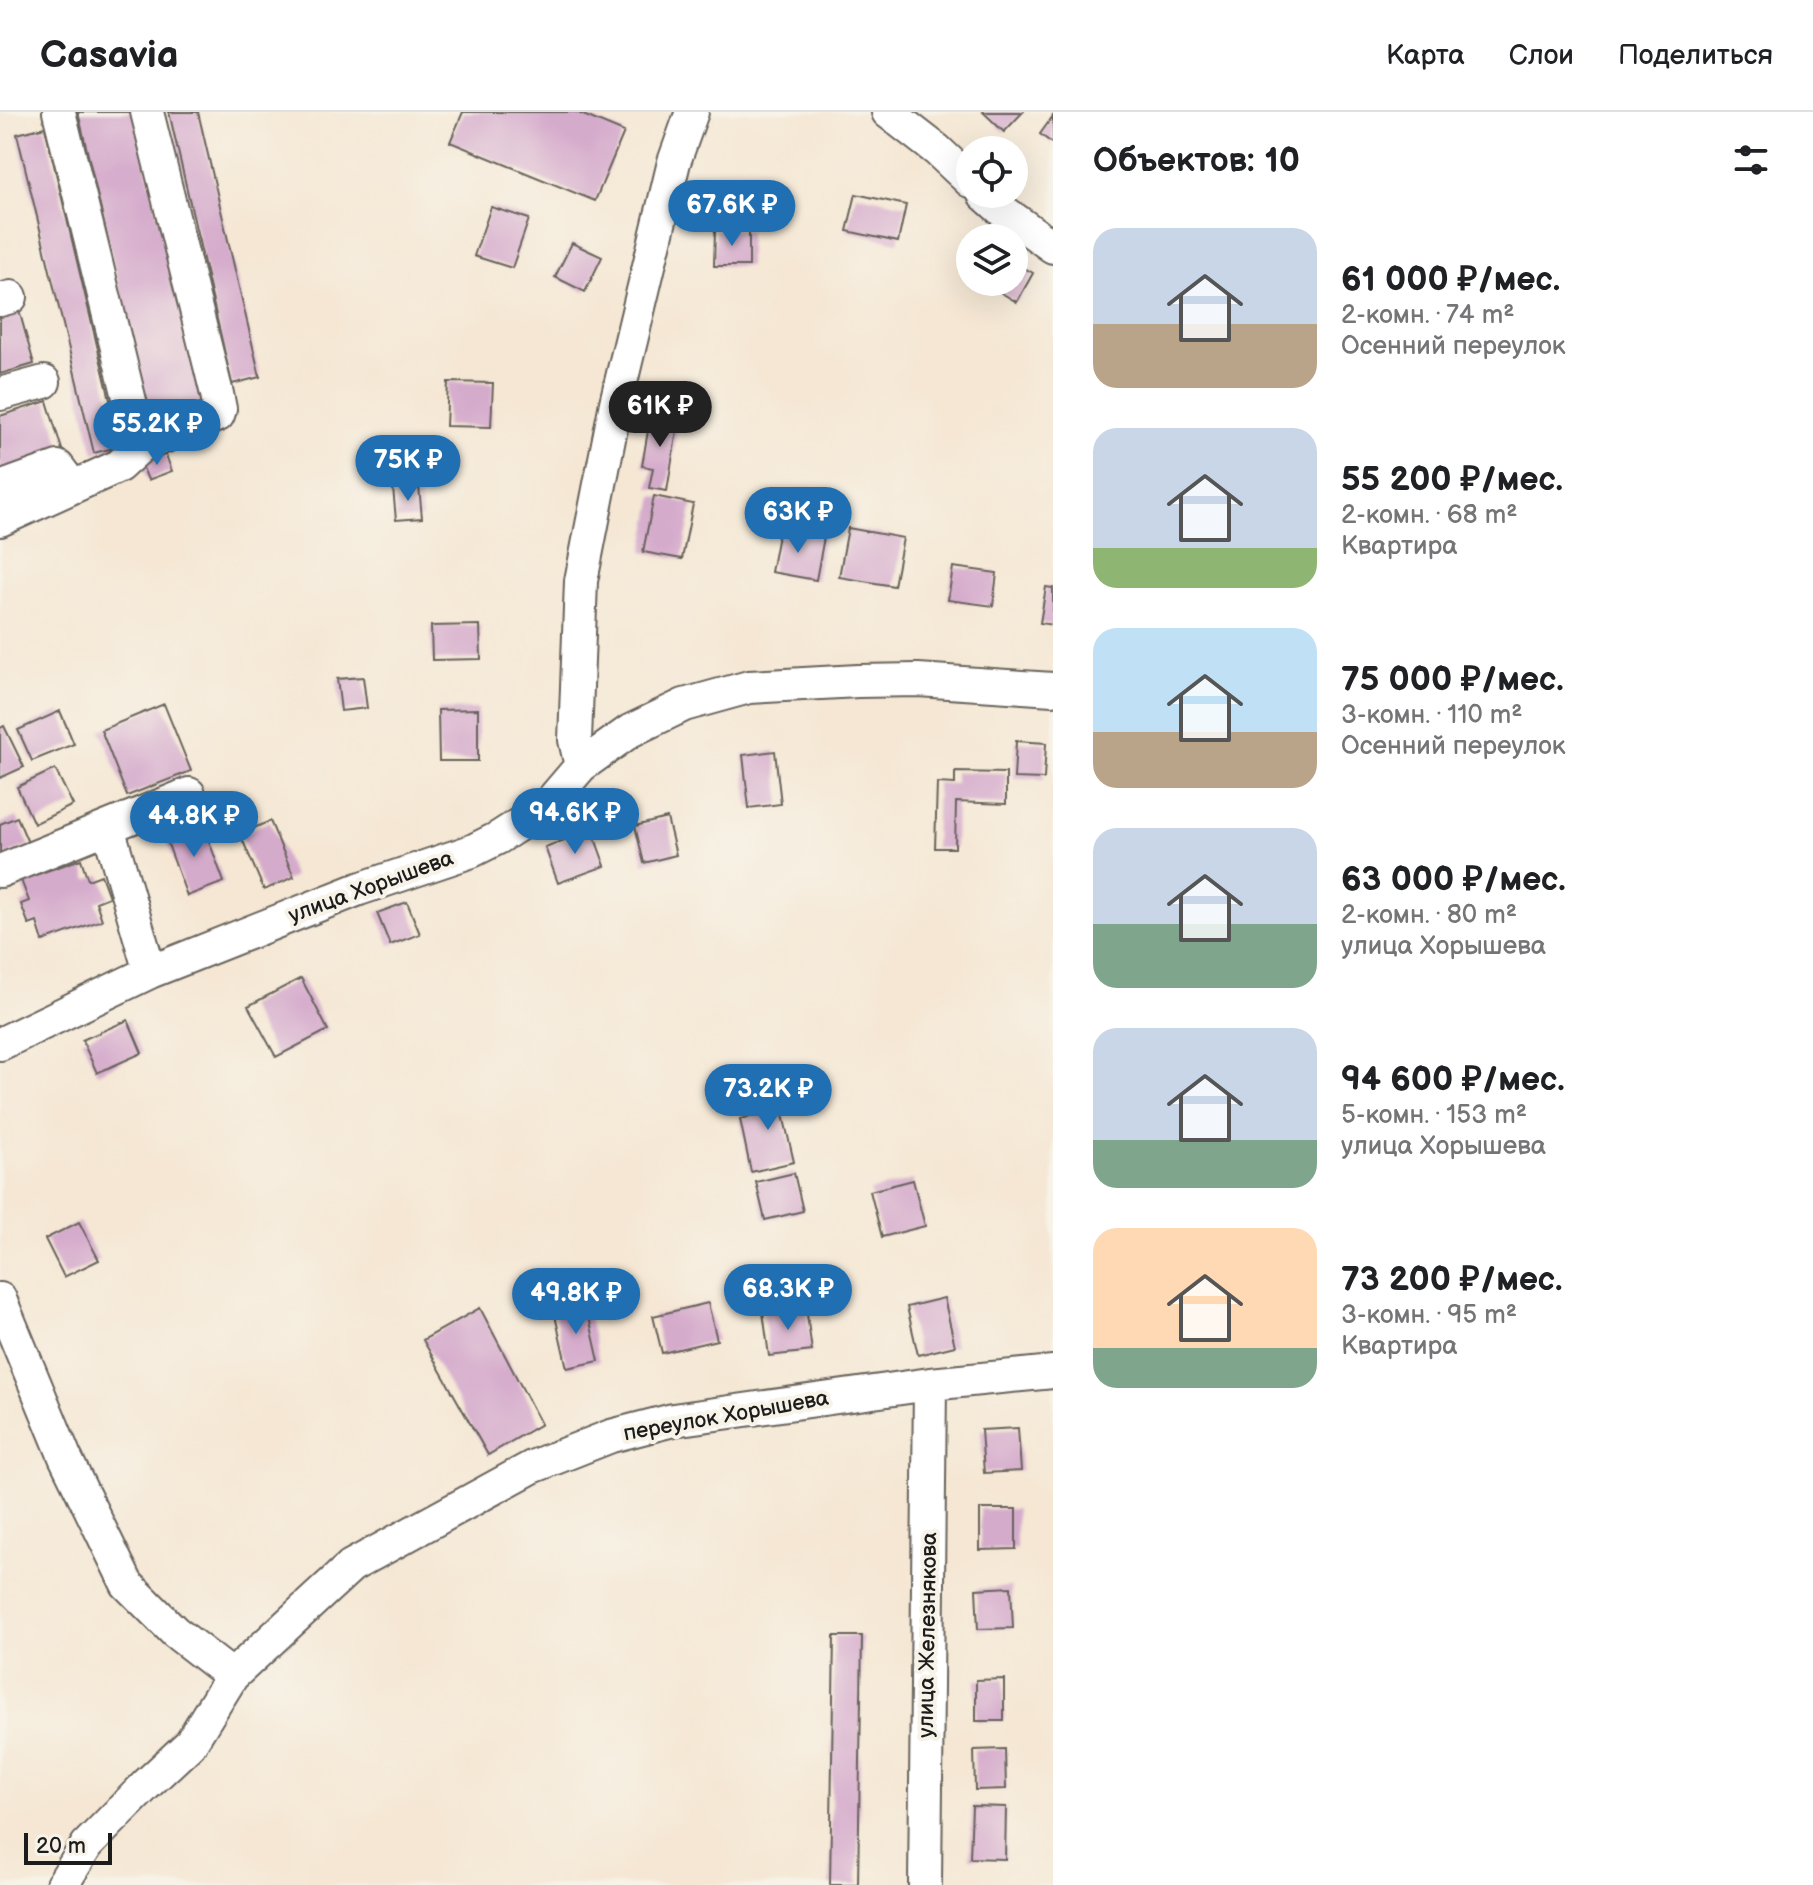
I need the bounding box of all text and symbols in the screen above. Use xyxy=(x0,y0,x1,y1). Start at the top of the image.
text: Casavia xyxy=(40,33,178,78)
text: Карта xyxy=(1386,39,1465,72)
text: Слои xyxy=(1509,39,1574,72)
text: Поделиться xyxy=(1618,39,1773,72)
map controls xyxy=(956,136,1028,296)
button: locate xyxy=(956,136,1028,208)
icon: filters xyxy=(1729,138,1773,182)
text: Объектов: 10 xyxy=(1093,140,1300,181)
pin: 67.6K ₽ xyxy=(658,180,806,248)
text: 67.6K ₽ xyxy=(686,190,778,221)
button: layers xyxy=(956,224,1028,296)
text: 61 000 ₽/мес. xyxy=(1341,259,1560,300)
icon: home xyxy=(1157,260,1253,356)
text: 2-комн. · 74 m² xyxy=(1341,300,1514,331)
text: Осенний переулок xyxy=(1341,331,1566,362)
pin: 61K ₽ xyxy=(604,381,716,449)
text: 61K ₽ xyxy=(627,391,693,422)
pin: 55.2K ₽ xyxy=(83,399,231,467)
text: 55.2K ₽ xyxy=(111,409,203,440)
pin: 75K ₽ xyxy=(352,435,464,503)
text: 75K ₽ xyxy=(373,445,443,476)
text: 55 200 ₽/мес. xyxy=(1341,459,1563,500)
icon: home xyxy=(1157,460,1253,556)
pin: 63K ₽ xyxy=(742,487,854,555)
text: 63K ₽ xyxy=(763,497,833,528)
text: 2-комн. · 68 m² xyxy=(1341,500,1518,531)
text: Квартира xyxy=(1341,531,1458,562)
text: 75 000 ₽/мес. xyxy=(1341,659,1564,700)
icon: home xyxy=(1157,660,1253,756)
text: 3-комн. · 110 m² xyxy=(1341,700,1523,731)
text: Осенний переулок xyxy=(1341,731,1566,762)
pin: 94.6K ₽ xyxy=(501,788,649,856)
pin: 44.8K ₽ xyxy=(120,791,268,859)
text: 94.6K ₽ xyxy=(529,798,621,829)
text: 44.8K ₽ xyxy=(148,801,240,832)
street label: улица Хорышева xyxy=(285,845,457,929)
text: 63 000 ₽/мес. xyxy=(1341,859,1566,900)
icon: home xyxy=(1157,860,1253,956)
text: 2-комн. · 80 m² xyxy=(1341,900,1517,931)
text: улица Хорышева xyxy=(1341,931,1546,962)
text: 94 600 ₽/мес. xyxy=(1341,1059,1565,1100)
icon: home xyxy=(1157,1060,1253,1156)
pin: 73.2K ₽ xyxy=(694,1064,842,1132)
text: 73.2K ₽ xyxy=(723,1074,813,1105)
text: 5-комн. · 153 m² xyxy=(1341,1100,1527,1131)
text: улица Хорышева xyxy=(1341,1131,1546,1162)
text: 73 200 ₽/мес. xyxy=(1341,1259,1562,1300)
icon: home xyxy=(1157,1260,1253,1356)
pin: 68.3K ₽ xyxy=(714,1264,862,1332)
pin: 49.8K ₽ xyxy=(502,1268,650,1336)
text: 68.3K ₽ xyxy=(742,1274,834,1305)
text: 49.8K ₽ xyxy=(530,1278,622,1309)
text: 3-комн. · 95 m² xyxy=(1341,1300,1517,1331)
text: Квартира xyxy=(1341,1331,1458,1362)
street label: переулок Хорышева xyxy=(621,1385,831,1447)
street label: улица Железнякова xyxy=(913,1532,943,1738)
scale bar xyxy=(24,1829,112,1865)
text: 20 m xyxy=(36,1833,86,1860)

